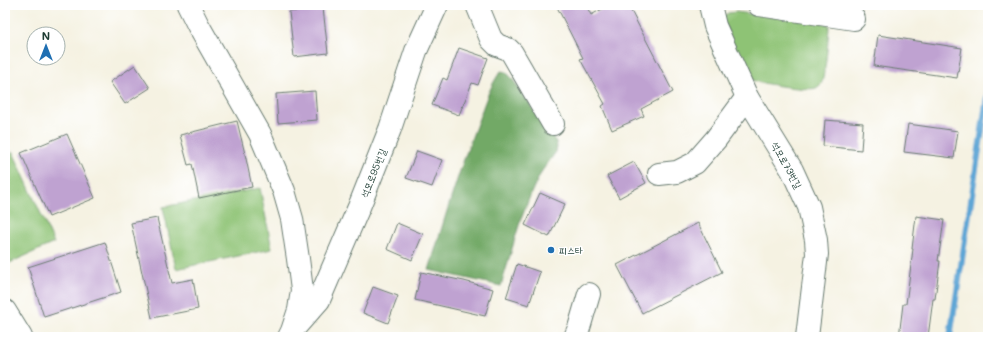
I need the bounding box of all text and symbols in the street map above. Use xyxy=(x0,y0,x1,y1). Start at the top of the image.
north arrow xyxy=(26,26,66,66)
text: N xyxy=(42,28,50,43)
street label: 석모로73번길 xyxy=(768,139,806,191)
street label: 석모로95번길 xyxy=(357,146,389,200)
place label: 피스타 xyxy=(559,243,583,257)
marker: 피스타 xyxy=(546,245,556,255)

